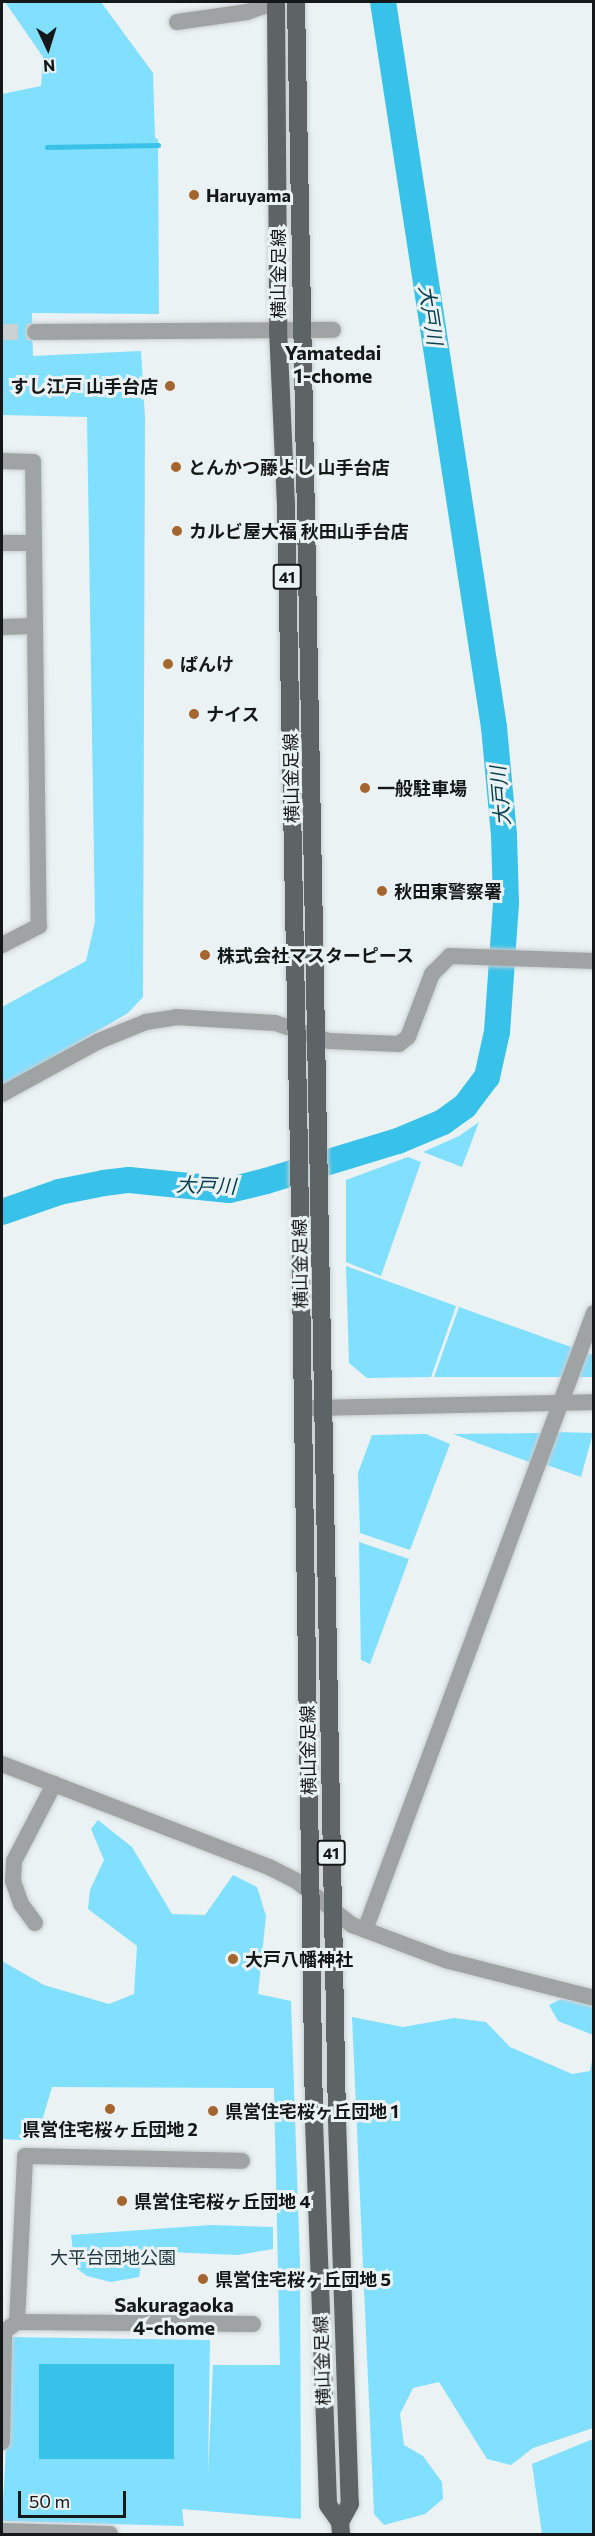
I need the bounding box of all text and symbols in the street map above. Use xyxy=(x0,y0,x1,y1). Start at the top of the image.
north arrow xyxy=(18,18,78,78)
text: N xyxy=(43,57,56,76)
place label: Haruyama xyxy=(206,184,291,206)
marker: Haruyama xyxy=(187,188,201,202)
street label: 横山金足線 xyxy=(267,229,289,319)
water label: 大戸川 xyxy=(414,283,448,347)
district label: Yamatedai 1-chome xyxy=(285,341,381,388)
place label: すし江戸 山手台店 xyxy=(11,375,158,397)
marker: すし江戸 山手台店 xyxy=(163,379,177,393)
place label: とんかつ藤よし 山手台店 xyxy=(188,456,389,478)
marker: とんかつ藤よし 山手台店 xyxy=(169,460,183,474)
place label: カルビ屋大福 秋田山手台店 xyxy=(189,520,408,542)
marker: カルビ屋大福 秋田山手台店 xyxy=(170,524,184,538)
road number: 41 xyxy=(272,564,302,590)
place label: ぱんけ xyxy=(180,653,234,675)
marker: ぱんけ xyxy=(161,657,175,671)
place label: ナイス xyxy=(206,703,260,725)
marker: ナイス xyxy=(187,707,201,721)
street label: 横山金足線 xyxy=(279,733,303,823)
water label: 大戸川 xyxy=(485,765,515,827)
place label: 一般駐車場 xyxy=(377,777,467,799)
marker: 一般駐車場 xyxy=(358,781,372,795)
place label: 秋田東警察署 xyxy=(394,880,502,902)
marker: 秋田東警察署 xyxy=(375,884,389,898)
place label: 株式会社マスターピース xyxy=(217,944,415,966)
marker: 株式会社マスターピース xyxy=(198,948,212,962)
water label: 大戸川 xyxy=(176,1172,236,1198)
street label: 横山金足線 xyxy=(288,1219,312,1309)
street label: 横山金足線 xyxy=(296,1705,320,1795)
road number: 41 xyxy=(316,1840,346,1866)
place label: 大戸八幡神社 xyxy=(245,1948,353,1970)
marker: 大戸八幡神社 xyxy=(226,1952,240,1966)
place label: 県営住宅桜ヶ丘団地 1 xyxy=(225,2100,399,2122)
marker: 県営住宅桜ヶ丘団地 2 xyxy=(103,2102,117,2116)
marker: 県営住宅桜ヶ丘団地 1 xyxy=(206,2104,220,2118)
place label: 県営住宅桜ヶ丘団地 2 xyxy=(22,2118,198,2140)
place label: 県営住宅桜ヶ丘団地 4 xyxy=(134,2190,310,2212)
marker: 県営住宅桜ヶ丘団地 4 xyxy=(115,2194,129,2208)
park label: 大平台団地公園 xyxy=(50,2246,176,2268)
place label: 県営住宅桜ヶ丘団地 5 xyxy=(215,2268,391,2290)
marker: 県営住宅桜ヶ丘団地 5 xyxy=(196,2272,210,2286)
district label: Sakuragaoka 4-chome xyxy=(114,2293,234,2340)
street label: 横山金足線 xyxy=(310,2316,334,2406)
scale bar xyxy=(21,2479,129,2517)
text: 50 m xyxy=(29,2490,70,2512)

